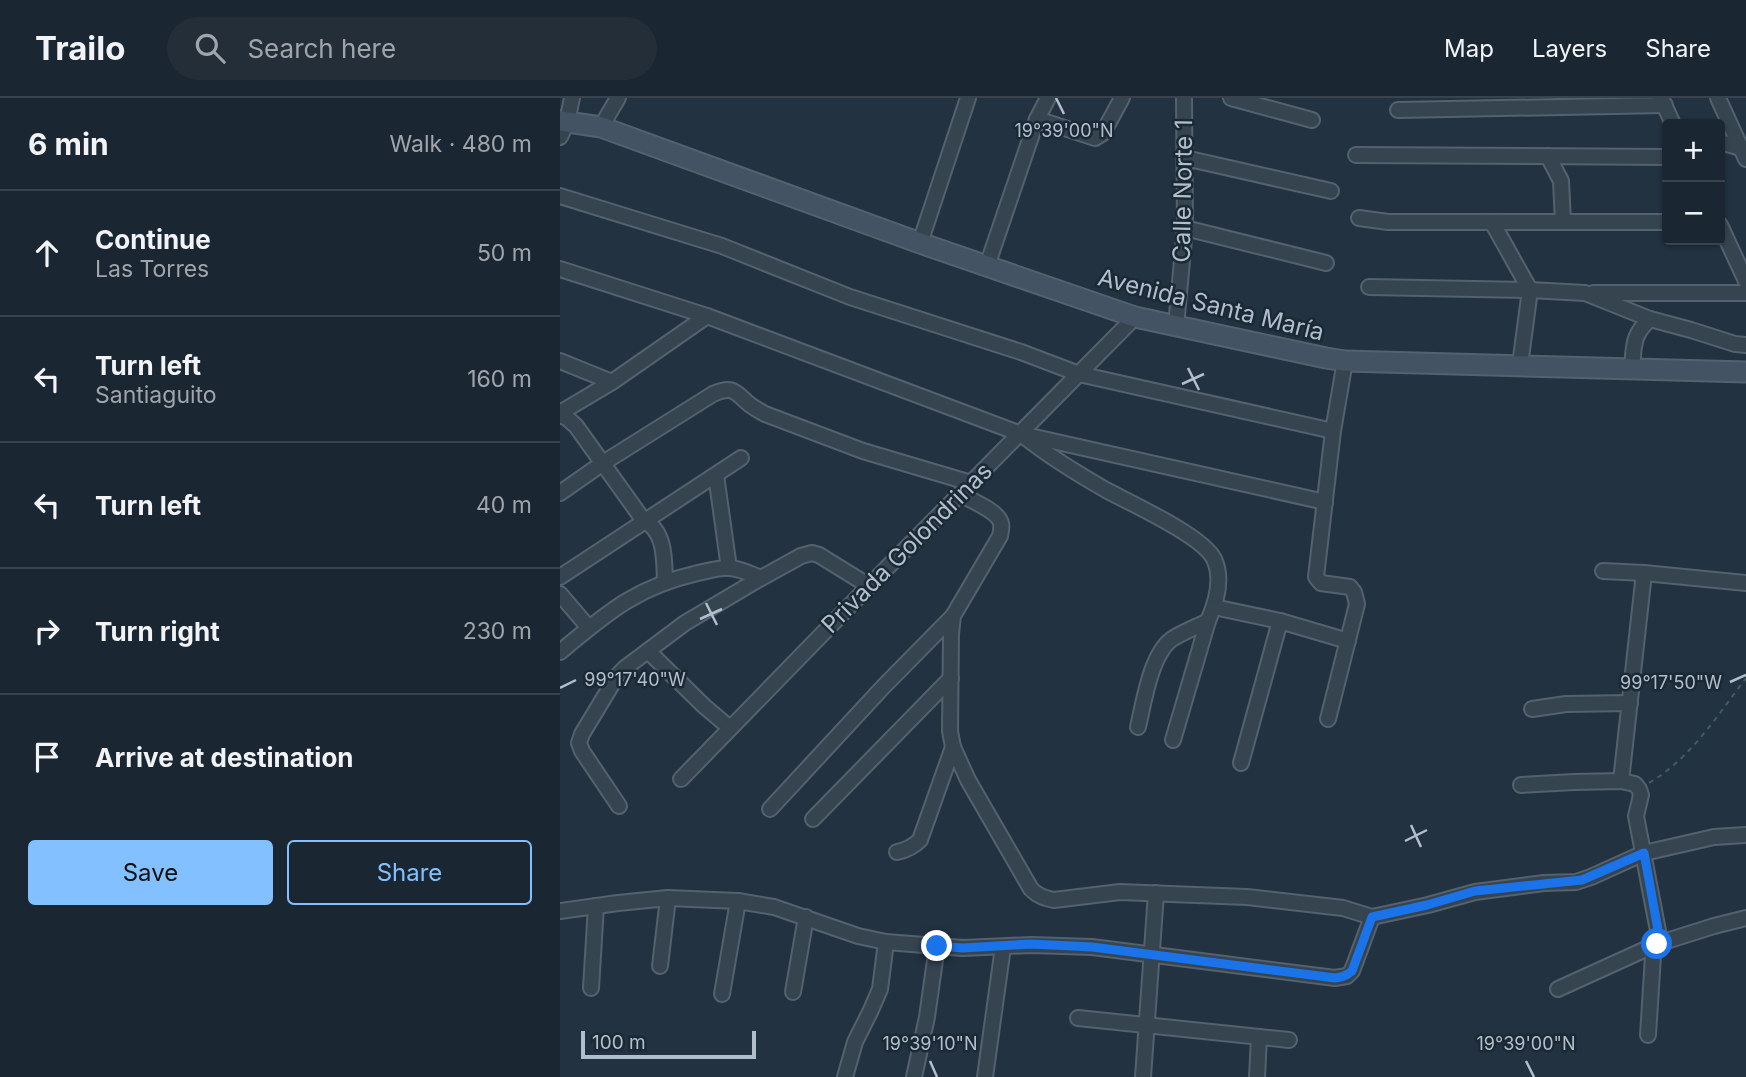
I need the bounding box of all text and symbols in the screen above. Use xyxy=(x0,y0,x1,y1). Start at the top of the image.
search box xyxy=(167,17,657,80)
text: Trailo xyxy=(35,28,125,68)
icon: search xyxy=(191,29,229,67)
text: Search here xyxy=(247,33,396,64)
text: Map xyxy=(1444,34,1494,63)
text: Layers xyxy=(1532,34,1607,63)
text: Share xyxy=(1645,34,1711,63)
street label: Calle Norte 1 xyxy=(1167,119,1198,263)
map controls xyxy=(1662,119,1725,245)
button: + xyxy=(1662,119,1725,182)
text: 19°39'00"N xyxy=(1014,120,1114,141)
text: 6 min xyxy=(28,126,109,162)
text: Walk · 480 m xyxy=(390,130,532,158)
button: − xyxy=(1662,182,1725,245)
text: Continue xyxy=(95,224,211,255)
icon: ahead xyxy=(28,234,66,272)
text: 50 m xyxy=(477,239,532,267)
text: Las Torres xyxy=(95,255,209,283)
street label: Avenida Santa María xyxy=(1095,262,1327,347)
text: Turn left xyxy=(95,350,201,381)
icon: left xyxy=(28,360,66,398)
text: 160 m xyxy=(467,365,532,393)
text: Santiaguito xyxy=(95,381,217,409)
street label: Privada Golondrinas xyxy=(815,456,998,639)
icon: left xyxy=(28,486,66,524)
text: Turn left xyxy=(95,490,201,521)
text: 40 m xyxy=(476,491,532,519)
icon: right xyxy=(28,612,66,650)
text: Turn right xyxy=(95,616,220,647)
text: 230 m xyxy=(463,617,532,645)
text: 99°17'40"W xyxy=(584,669,686,690)
text: 99°17'50"W xyxy=(1620,672,1722,693)
icon: arrive xyxy=(28,738,66,776)
text: Arrive at destination xyxy=(95,742,354,773)
button: Save xyxy=(28,840,273,905)
button: Share xyxy=(287,840,532,905)
route start xyxy=(1641,928,1672,959)
route end xyxy=(921,930,952,961)
scale bar xyxy=(581,1028,756,1060)
text: 100 m xyxy=(592,1031,646,1054)
text: 19°39'10"N xyxy=(883,1033,977,1054)
text: 19°39'00"N xyxy=(1476,1033,1576,1054)

